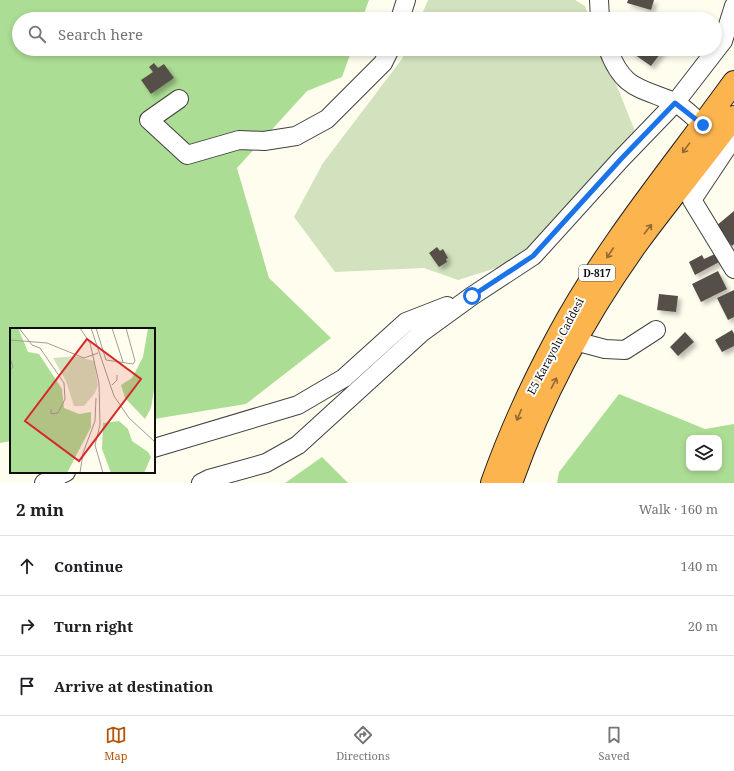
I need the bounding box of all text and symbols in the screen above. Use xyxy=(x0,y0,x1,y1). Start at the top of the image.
search box xyxy=(12,12,722,56)
icon: search xyxy=(26,23,48,45)
text: Search here xyxy=(58,24,143,44)
route end xyxy=(694,116,712,134)
one-way arrow xyxy=(682,142,690,153)
one-way arrow xyxy=(644,224,653,235)
one-way arrow xyxy=(606,247,614,258)
road number: D-817 xyxy=(579,265,615,281)
route start xyxy=(463,287,481,305)
street label: E5 Karayolu Caddesi xyxy=(523,295,587,397)
inset map xyxy=(10,328,155,473)
one-way arrow xyxy=(550,377,558,389)
one-way arrow xyxy=(515,408,522,420)
map controls xyxy=(686,435,722,471)
button: layers xyxy=(686,435,722,471)
text: 2 min xyxy=(16,498,64,521)
text: Walk · 160 m xyxy=(639,500,718,518)
icon: ahead xyxy=(16,555,38,577)
text: Continue xyxy=(54,556,123,576)
text: 140 m xyxy=(681,557,718,575)
icon: right xyxy=(16,615,38,637)
text: Turn right xyxy=(54,616,133,636)
text: 20 m xyxy=(688,617,718,635)
icon: arrive xyxy=(16,675,38,697)
text: Arrive at destination xyxy=(54,676,213,696)
tab: Map xyxy=(104,724,128,763)
tab: Directions xyxy=(336,724,390,763)
tab: Saved xyxy=(599,724,630,763)

